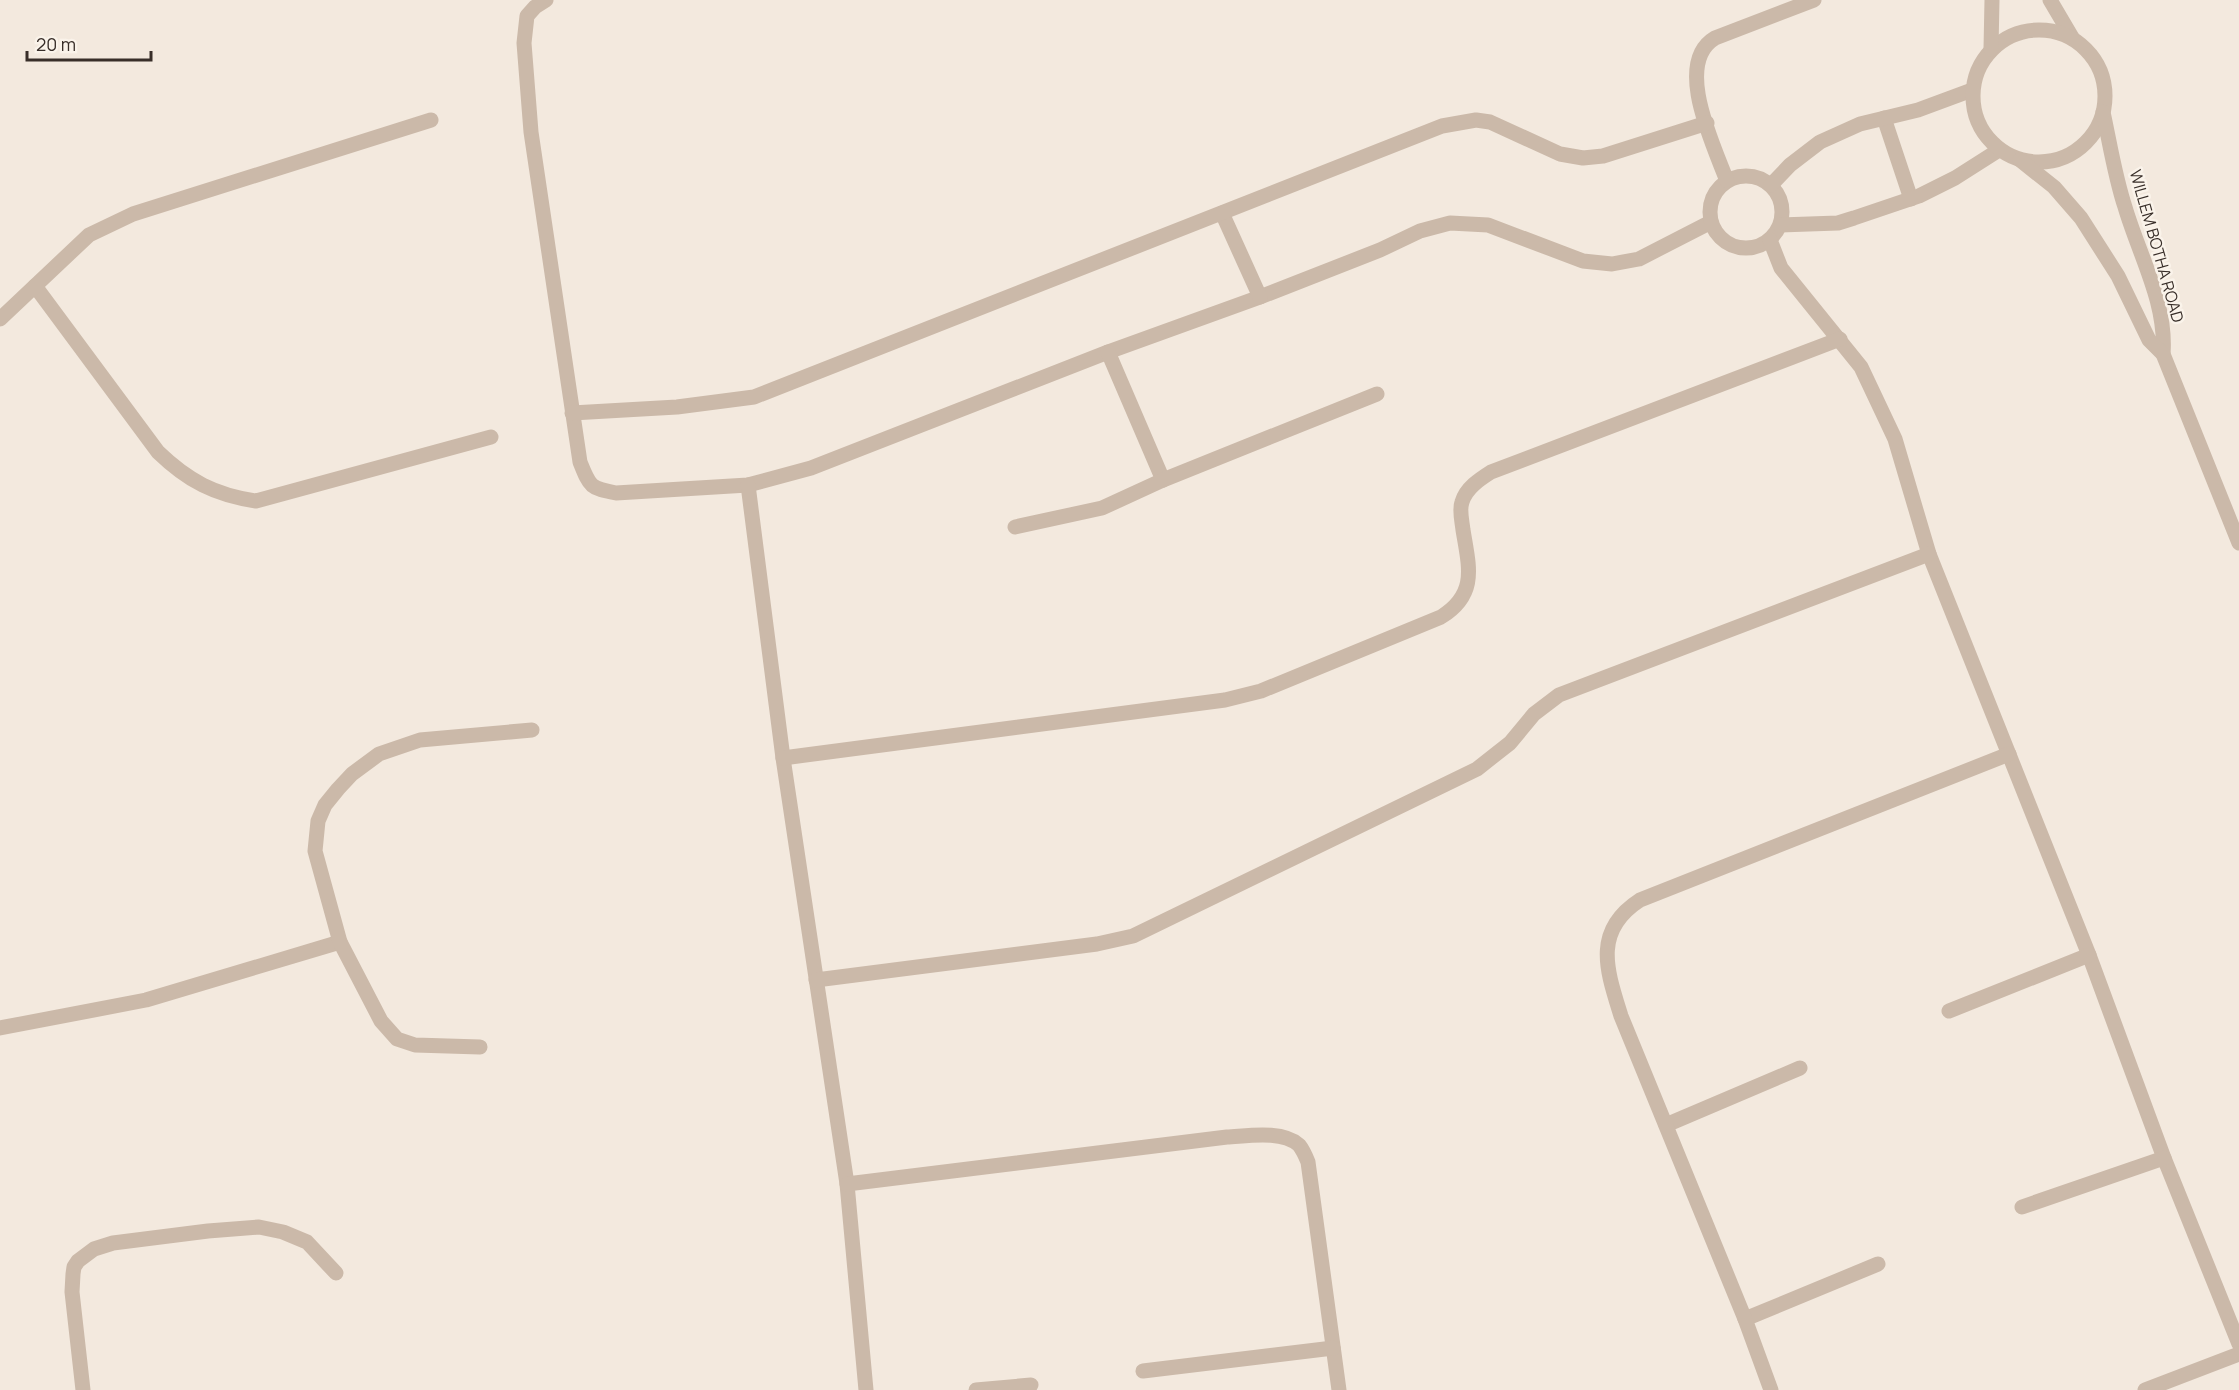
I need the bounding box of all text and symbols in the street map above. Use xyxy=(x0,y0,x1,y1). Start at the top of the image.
scale bar xyxy=(27,24,152,62)
text: 20 m xyxy=(36,32,76,56)
street label: WILLEM BOTHA ROAD xyxy=(2125,167,2189,325)

